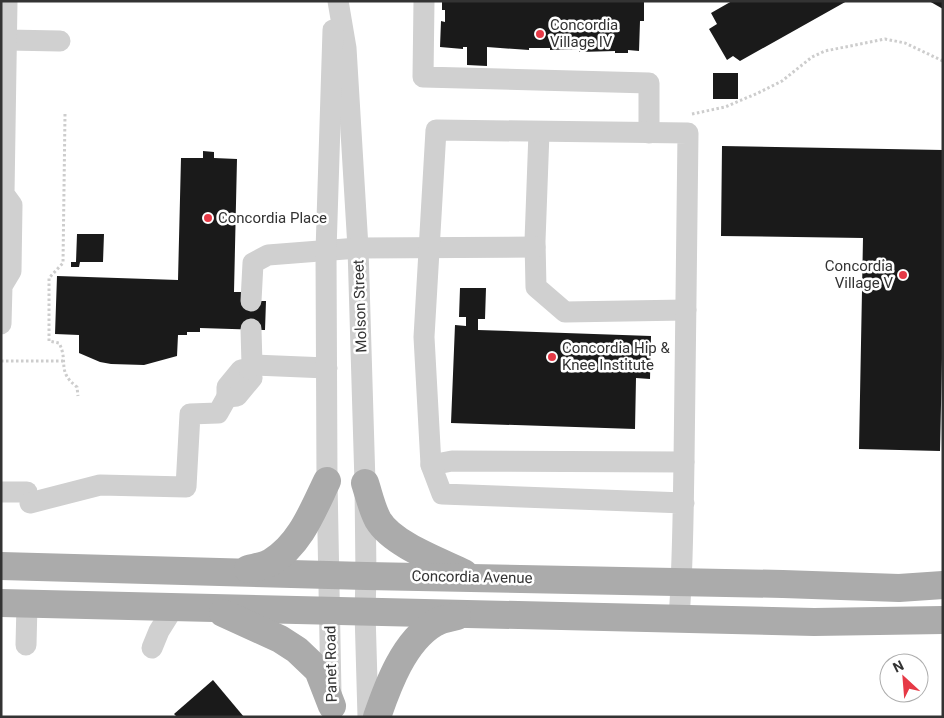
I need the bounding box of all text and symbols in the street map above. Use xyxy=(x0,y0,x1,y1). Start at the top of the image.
place label: Concordia Village IV xyxy=(550,16,618,51)
marker: Concordia Village IV xyxy=(534,28,546,40)
place label: Concordia Place xyxy=(218,209,327,227)
marker: Concordia Place xyxy=(202,212,214,224)
place label: Concordia Village V xyxy=(825,257,893,292)
street label: Molson Street xyxy=(349,259,371,353)
marker: Concordia Village V xyxy=(897,269,909,281)
place label: Concordia Hip & Knee Institute xyxy=(562,339,670,374)
marker: Concordia Hip & Knee Institute xyxy=(546,351,558,363)
street label: Concordia Avenue xyxy=(411,567,533,587)
street label: Panet Road xyxy=(321,625,341,703)
north arrow xyxy=(879,653,929,703)
text: N xyxy=(890,657,906,676)

